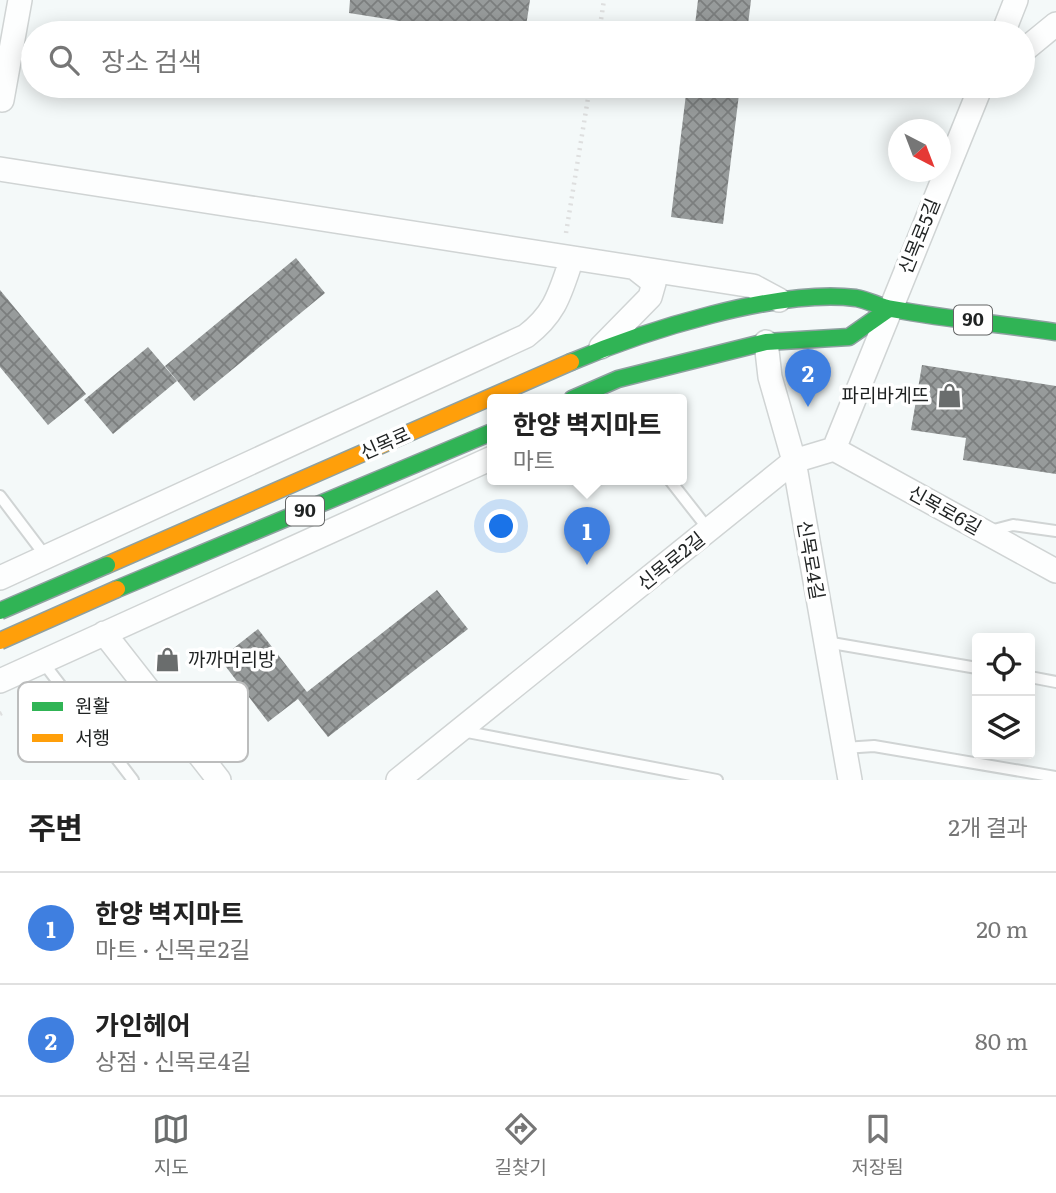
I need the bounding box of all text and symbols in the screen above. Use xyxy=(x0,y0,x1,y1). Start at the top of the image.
search box xyxy=(21,21,1035,98)
text: 장소 검색 xyxy=(101,40,202,79)
icon: search xyxy=(45,41,83,79)
north arrow xyxy=(888,119,951,182)
street label: 신목로5길 xyxy=(890,193,946,278)
road number: 90 xyxy=(954,306,992,334)
pin: 2 xyxy=(785,349,831,407)
place label: 파리바게뜨 xyxy=(842,380,929,408)
shop icon: 파리바게뜨 xyxy=(935,381,963,409)
popup xyxy=(487,394,687,485)
text: 한양 벽지마트 xyxy=(513,403,661,442)
street label: 신목로 xyxy=(355,419,414,466)
text: 마트 xyxy=(513,442,555,476)
street label: 신목로6길 xyxy=(904,477,987,541)
road number: 90 xyxy=(286,496,324,526)
pin: 1 xyxy=(564,507,610,565)
your location xyxy=(484,509,518,543)
street label: 신목로4길 xyxy=(791,518,833,602)
street label: 신목로2길 xyxy=(631,524,710,596)
map controls xyxy=(972,633,1035,759)
button: locate xyxy=(972,633,1035,696)
place label: 까까머리방 xyxy=(188,644,275,672)
shop icon: 까까머리방 xyxy=(154,645,182,673)
legend xyxy=(18,682,248,762)
text: 원활 xyxy=(75,691,110,719)
button: layers xyxy=(972,696,1035,759)
text: 서행 xyxy=(75,723,110,751)
text: 주변 xyxy=(28,804,83,848)
text: 2개 결과 xyxy=(948,809,1028,843)
text: 한양 벽지마트 xyxy=(95,892,244,931)
text: 1 xyxy=(46,911,56,945)
text: 20 m xyxy=(976,911,1028,945)
text: 마트 · 신목로2길 xyxy=(95,931,250,965)
text: 가인헤어 xyxy=(95,1004,191,1043)
text: 2 xyxy=(45,1023,57,1057)
text: 80 m xyxy=(975,1023,1028,1057)
text: 상점 · 신목로4길 xyxy=(95,1043,252,1077)
tab: 지도 xyxy=(152,1110,190,1180)
tab: 길찾기 xyxy=(495,1110,547,1180)
tab: 저장됨 xyxy=(851,1110,904,1180)

